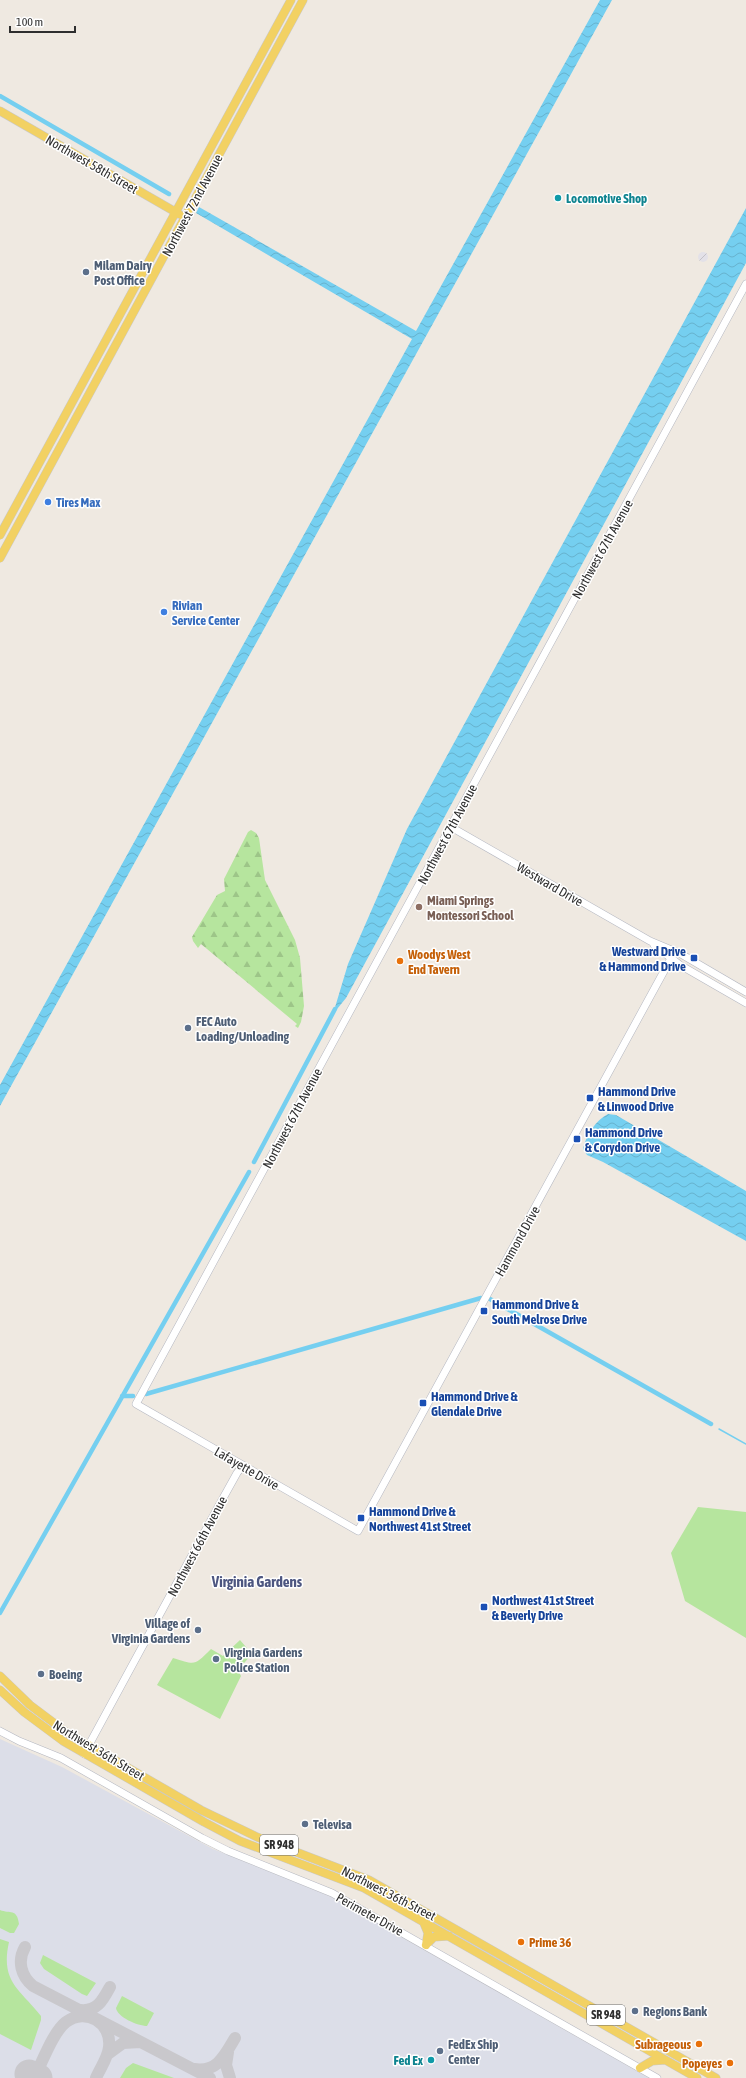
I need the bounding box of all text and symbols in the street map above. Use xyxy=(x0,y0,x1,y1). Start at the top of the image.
scale bar xyxy=(10,8,75,34)
text: 100 m xyxy=(16,15,43,29)
street label: Northwest 58th Street xyxy=(43,132,141,197)
street label: Northwest 72nd Avenue xyxy=(159,151,226,259)
place label: Locomotive Shop xyxy=(566,191,647,206)
marker: Locomotive Shop xyxy=(553,193,563,203)
place label: Milam Dairy Post Office xyxy=(94,258,152,288)
marker: Milam Dairy Post Office xyxy=(81,267,91,277)
place label: Tires Max xyxy=(56,495,101,510)
marker: Tires Max xyxy=(43,497,53,507)
street label: Northwest 67th Avenue xyxy=(569,497,636,602)
place label: Rivian Service Center xyxy=(172,598,241,628)
marker: Rivian Service Center xyxy=(159,607,169,617)
street label: Northwest 67th Avenue xyxy=(415,782,480,887)
street label: Westward Drive xyxy=(514,859,586,909)
place label: Miami Springs Montessori School xyxy=(427,893,514,923)
marker: Miami Springs Montessori School xyxy=(414,902,424,912)
place label: Westward Drive & Hammond Drive xyxy=(600,944,686,974)
place label: Woodys West End Tavern xyxy=(407,947,471,977)
marker: Westward Drive & Hammond Drive xyxy=(689,953,699,963)
marker: Woodys West End Tavern xyxy=(395,956,405,966)
place label: FEC Auto Loading/Unloading xyxy=(196,1014,290,1044)
marker: FEC Auto Loading/Unloading xyxy=(183,1023,193,1033)
street label: Northwest 67th Avenue xyxy=(260,1066,325,1171)
place label: Hammond Drive & Linwood Drive xyxy=(598,1084,676,1114)
marker: Hammond Drive & Linwood Drive xyxy=(585,1093,595,1103)
place label: Hammond Drive & Corydon Drive xyxy=(585,1125,663,1155)
marker: Hammond Drive & Corydon Drive xyxy=(572,1134,582,1144)
street label: Hammond Drive xyxy=(492,1203,543,1279)
place label: Hammond Drive & South Melrose Drive xyxy=(492,1297,587,1327)
marker: Hammond Drive & South Melrose Drive xyxy=(479,1306,489,1316)
place label: Hammond Drive & Glendale Drive xyxy=(431,1389,518,1419)
marker: Hammond Drive & Glendale Drive xyxy=(418,1398,428,1408)
street label: Lafayette Drive xyxy=(212,1444,282,1493)
street label: Northwest 66th Avenue xyxy=(165,1494,230,1599)
place label: Hammond Drive & Northwest 41st Street xyxy=(369,1504,471,1534)
marker: Hammond Drive & Northwest 41st Street xyxy=(356,1513,366,1523)
district label: Virginia Gardens xyxy=(211,1573,303,1590)
place label: Northwest 41st Street & Beverly Drive xyxy=(492,1593,594,1623)
marker: Northwest 41st Street & Beverly Drive xyxy=(479,1602,489,1612)
place label: Village of Virginia Gardens xyxy=(111,1616,190,1646)
marker: Village of Virginia Gardens xyxy=(193,1625,203,1635)
place label: Virginia Gardens Police Station xyxy=(223,1645,303,1675)
marker: Virginia Gardens Police Station xyxy=(211,1654,221,1664)
place label: Boeing xyxy=(49,1667,82,1682)
marker: Boeing xyxy=(36,1669,46,1679)
street label: Northwest 36th Street xyxy=(50,1717,147,1784)
place label: Televisa xyxy=(313,1817,352,1832)
marker: Televisa xyxy=(300,1819,310,1829)
road number: SR 948 xyxy=(260,1835,298,1855)
street label: Northwest 36th Street xyxy=(339,1863,439,1924)
street label: Perimeter Drive xyxy=(333,1890,406,1939)
place label: Prime 36 xyxy=(529,1935,571,1950)
marker: Prime 36 xyxy=(516,1937,526,1947)
place label: Regions Bank xyxy=(643,2004,707,2019)
road number: SR 948 xyxy=(587,2005,625,2025)
marker: Regions Bank xyxy=(630,2006,640,2016)
place label: FedEx Ship Center xyxy=(448,2037,498,2067)
place label: Subrageous xyxy=(635,2037,691,2052)
marker: Subrageous xyxy=(694,2039,704,2049)
marker: FedEx Ship Center xyxy=(435,2046,445,2056)
place label: Fed Ex xyxy=(393,2053,424,2068)
marker: Fed Ex xyxy=(426,2055,436,2065)
place label: Popeyes xyxy=(682,2056,722,2071)
marker: Popeyes xyxy=(725,2058,735,2068)

